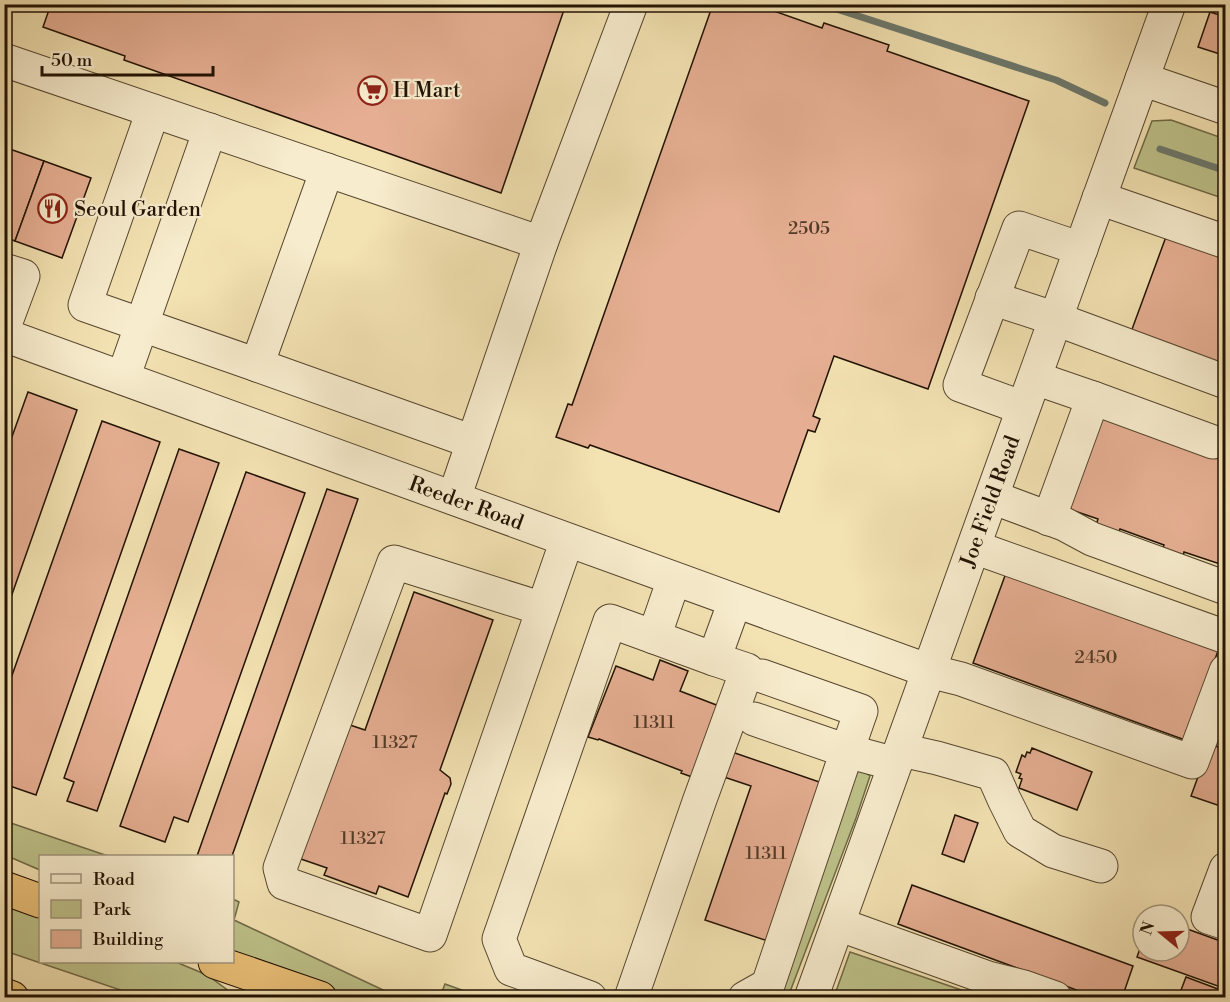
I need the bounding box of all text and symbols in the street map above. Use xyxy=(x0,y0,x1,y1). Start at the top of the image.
scale bar xyxy=(42,39,213,77)
text: 50 m xyxy=(51,49,93,72)
supermarket icon: H Mart xyxy=(356,74,388,106)
place label: H Mart xyxy=(393,78,461,104)
restaurant icon: Seoul Garden xyxy=(37,193,69,225)
place label: Seoul Garden xyxy=(74,197,202,223)
house number: 2505 xyxy=(788,217,830,240)
street label: Joe Field Road xyxy=(955,432,1027,572)
street label: Reeder Road xyxy=(405,471,527,537)
house number: 2450 xyxy=(1075,646,1118,669)
house number: 11311 xyxy=(633,711,675,734)
house number: 11327 xyxy=(372,731,418,754)
house number: 11327 xyxy=(340,827,386,850)
house number: 11311 xyxy=(745,842,787,865)
legend xyxy=(39,855,234,963)
text: Road xyxy=(93,868,136,891)
text: Park xyxy=(93,898,132,921)
north arrow xyxy=(1131,903,1191,963)
text: N xyxy=(1136,919,1159,938)
text: Building xyxy=(92,928,164,951)

